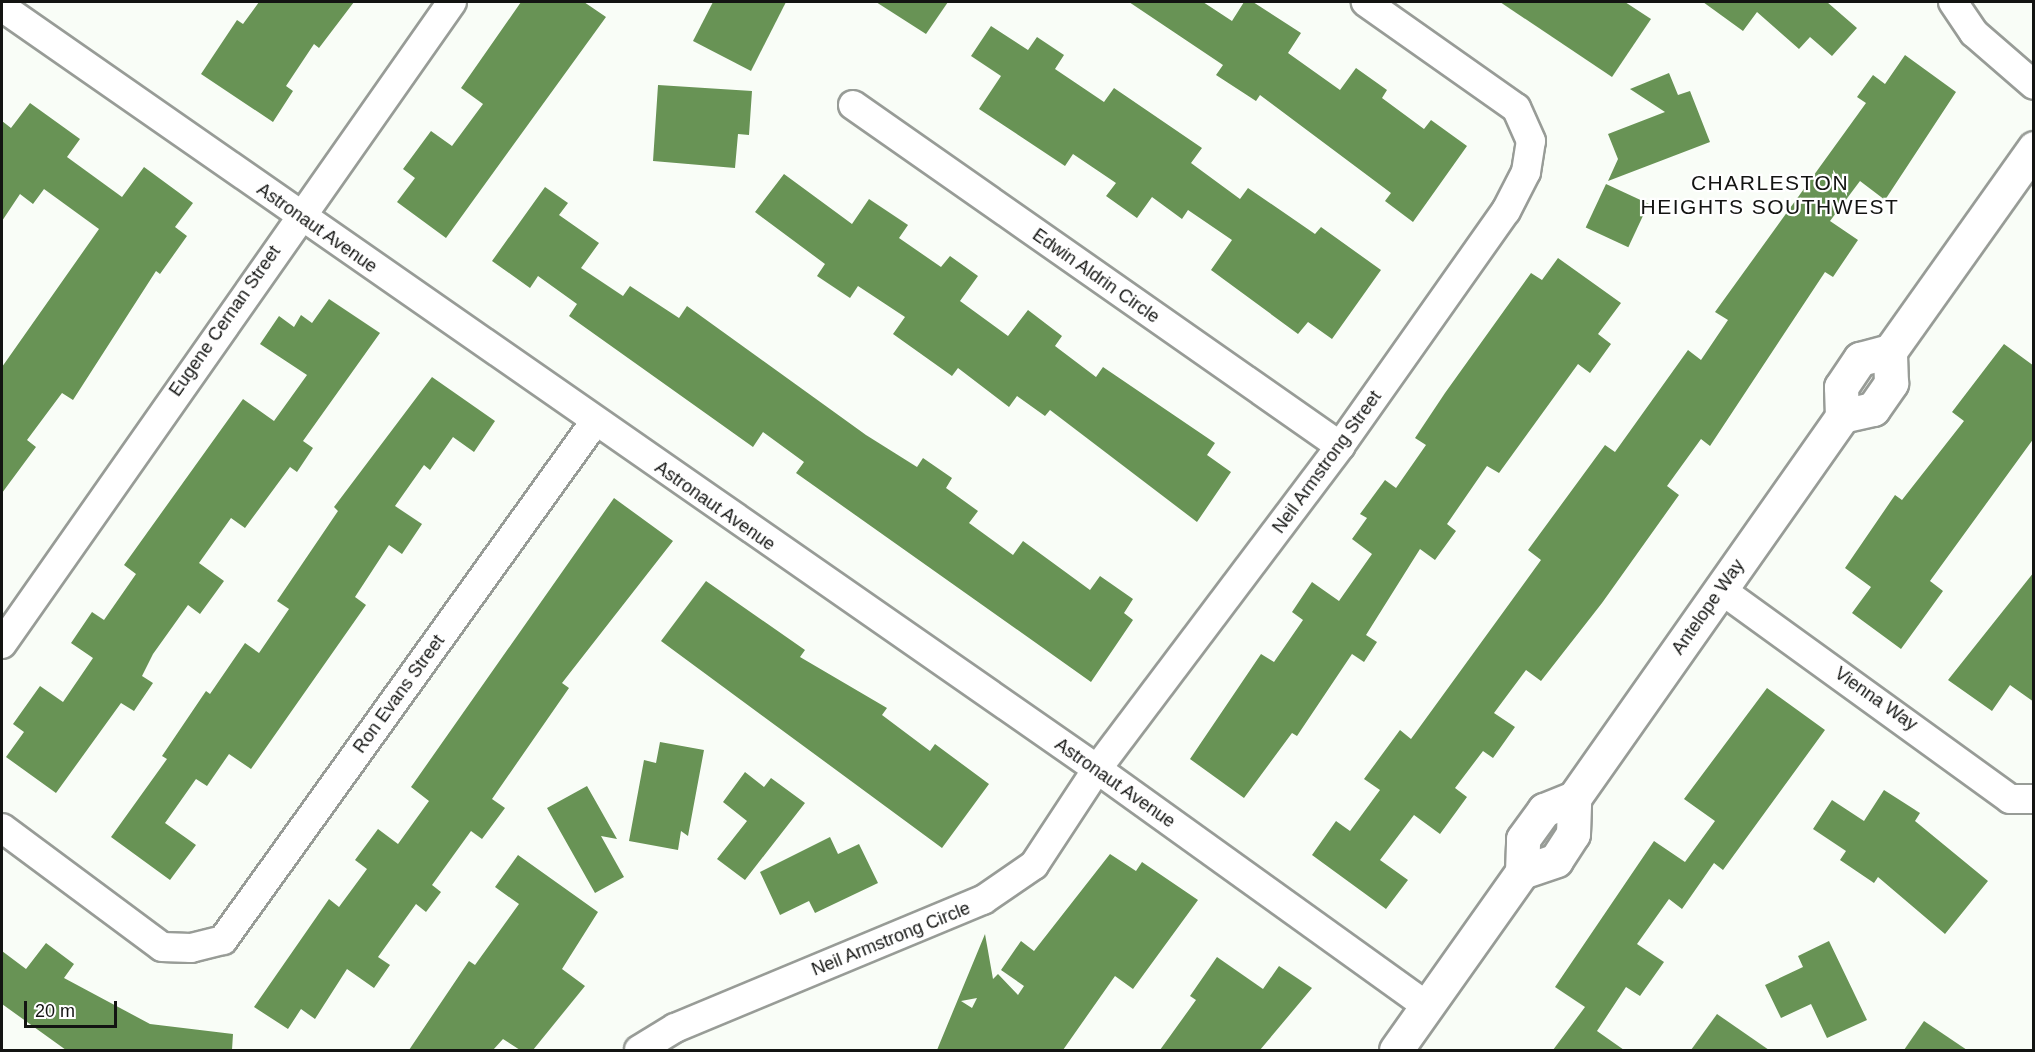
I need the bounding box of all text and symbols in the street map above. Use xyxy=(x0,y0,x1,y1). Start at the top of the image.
district label: CHARLESTON HEIGHTS SOUTHWEST xyxy=(1641,170,1899,220)
street label: Astronaut Avenue xyxy=(252,178,382,278)
street label: Edwin Aldrin Circle xyxy=(1028,224,1164,328)
street label: Eugene Cernan Street xyxy=(165,241,285,401)
street label: Neil Armstrong Street xyxy=(1268,386,1386,538)
street label: Astronaut Avenue xyxy=(650,456,780,556)
street label: Antelope Way xyxy=(1667,555,1749,659)
street label: Ron Evans Street xyxy=(349,631,449,757)
street label: Vienna Way xyxy=(1830,663,1922,735)
street label: Astronaut Avenue xyxy=(1050,733,1180,833)
street label: Neil Armstrong Circle xyxy=(808,897,974,981)
scale bar xyxy=(27,989,120,1027)
text: 20 m xyxy=(35,1001,75,1021)

